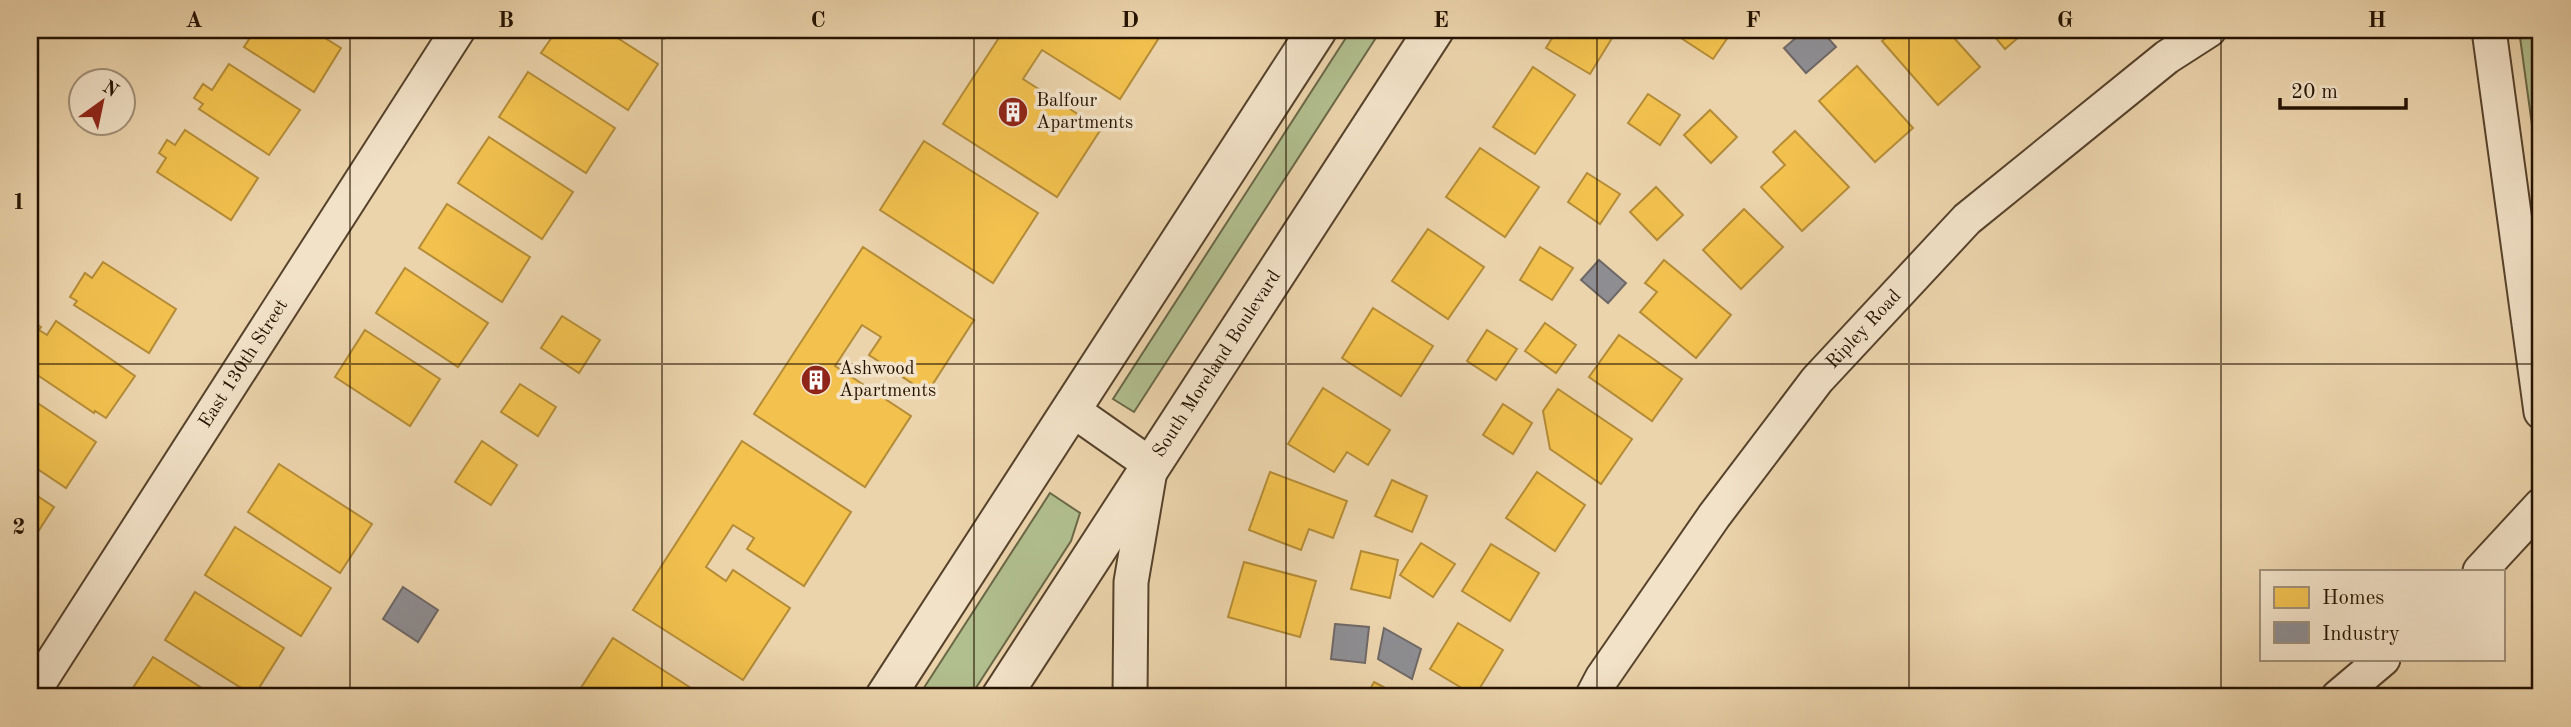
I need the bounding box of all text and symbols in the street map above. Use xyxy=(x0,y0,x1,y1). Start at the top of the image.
text: A xyxy=(185,9,203,32)
text: B xyxy=(498,9,514,32)
text: C xyxy=(810,9,826,32)
text: D xyxy=(1121,9,1139,32)
text: E xyxy=(1433,9,1449,32)
text: F xyxy=(1745,9,1761,32)
text: G xyxy=(2057,9,2073,32)
text: H xyxy=(2368,9,2386,32)
north arrow xyxy=(66,66,136,136)
scale bar xyxy=(2280,66,2406,110)
text: N xyxy=(99,78,122,102)
text: 20 m xyxy=(2291,82,2338,103)
place label: Balfour Apartments xyxy=(1036,92,1133,133)
building icon: Balfour Apartments xyxy=(996,95,1030,129)
text: 1 xyxy=(12,191,26,214)
street label: South Moreland Boulevard xyxy=(1150,267,1285,461)
street label: Ripley Road xyxy=(1823,286,1905,373)
street label: East 130th Street xyxy=(196,296,292,431)
place label: Ashwood Apartments xyxy=(839,360,936,401)
building icon: Ashwood Apartments xyxy=(799,363,833,397)
text: 2 xyxy=(12,516,26,539)
legend xyxy=(2260,570,2504,660)
text: Homes xyxy=(2322,588,2384,609)
text: Industry xyxy=(2322,624,2400,645)

